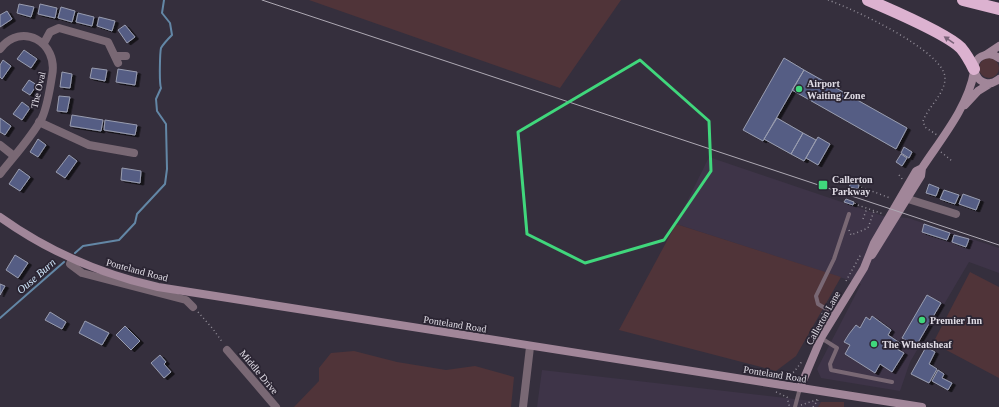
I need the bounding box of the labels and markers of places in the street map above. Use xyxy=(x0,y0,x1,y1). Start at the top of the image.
place label: Airport Waiting Zone xyxy=(807,78,866,101)
marker: Airport Waiting Zone xyxy=(794,84,804,94)
place label: Callerton Parkway xyxy=(832,174,873,197)
marker: Callerton Parkway xyxy=(817,179,829,191)
marker: Premier Inn xyxy=(917,315,927,325)
place label: Premier Inn xyxy=(930,315,983,326)
marker: The Wheatsheaf xyxy=(869,339,879,349)
place label: The Wheatsheaf xyxy=(882,339,952,350)

